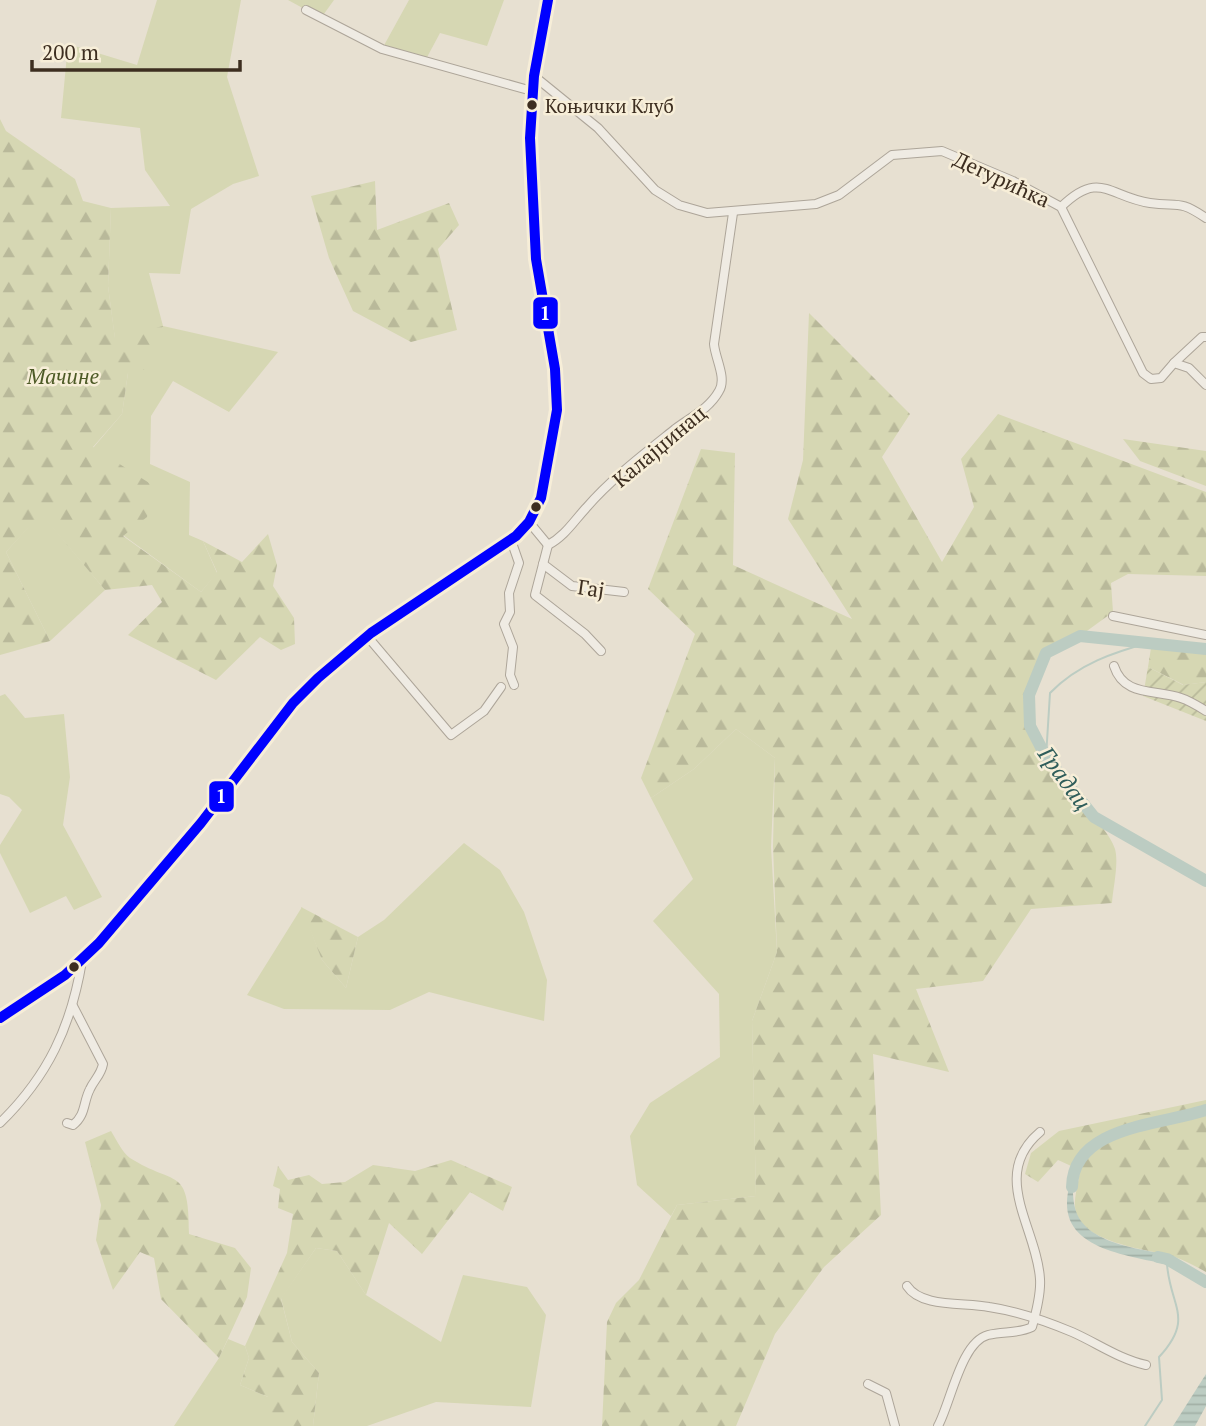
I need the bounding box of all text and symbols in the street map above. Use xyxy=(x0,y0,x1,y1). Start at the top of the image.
scale bar xyxy=(32,28,240,72)
text: 200 m xyxy=(42,38,99,66)
place label: Коњички Клуб xyxy=(545,93,674,118)
marker: Коњички Клуб xyxy=(525,98,539,112)
street label: Дегурићка xyxy=(949,144,1055,214)
line badge: 1 xyxy=(532,296,559,330)
text: 1 xyxy=(540,300,550,325)
park label: Мачине xyxy=(26,362,100,390)
street label: Калајџинац xyxy=(606,399,712,493)
unlabelled marker xyxy=(529,500,543,514)
street label: Гај xyxy=(576,572,606,604)
water label: Градац xyxy=(1031,739,1099,816)
line badge: 1 xyxy=(208,780,235,813)
text: 1 xyxy=(216,783,226,808)
unlabelled marker xyxy=(67,960,81,974)

